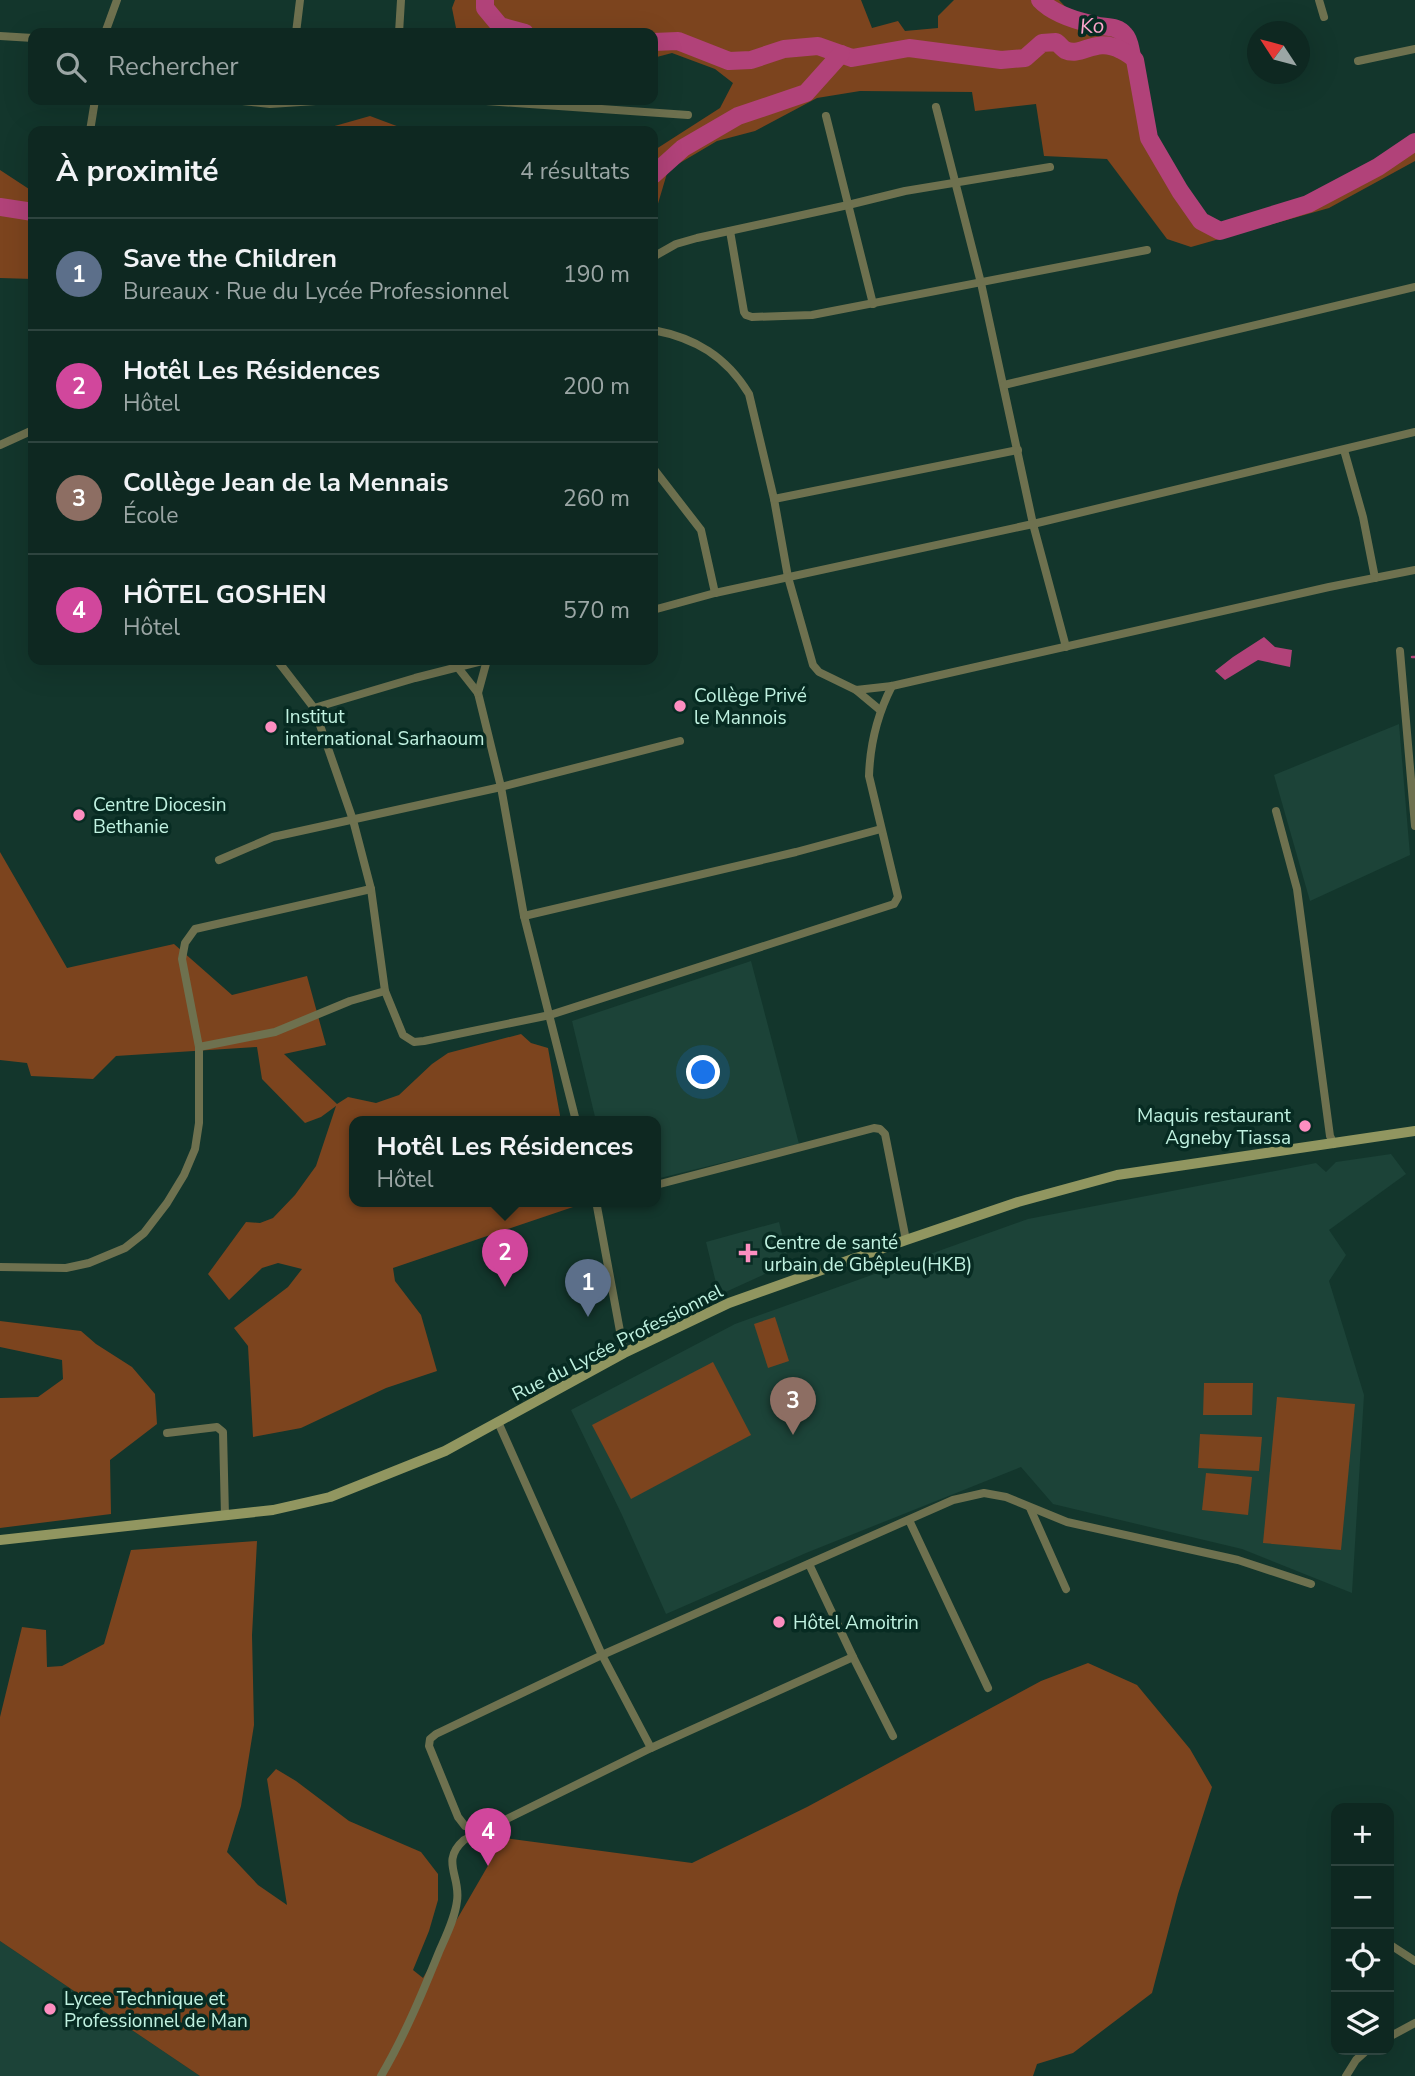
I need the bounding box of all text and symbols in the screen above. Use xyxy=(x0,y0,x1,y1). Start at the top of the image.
water label: Ko xyxy=(1079,11,1105,41)
north arrow xyxy=(1247,21,1310,84)
search box xyxy=(28,28,658,105)
icon: search xyxy=(52,48,90,86)
text: Rechercher xyxy=(108,49,239,84)
text: À proximité xyxy=(56,151,218,192)
text: 4 résultats xyxy=(520,156,630,187)
text: Save the Children xyxy=(123,241,337,276)
text: 1 xyxy=(72,259,86,290)
text: 190 m xyxy=(563,259,630,290)
text: Bureaux · Rue du Lycée Professionnel xyxy=(123,276,509,307)
text: Hotêl Les Résidences xyxy=(123,353,380,388)
text: 2 xyxy=(72,371,86,402)
text: 200 m xyxy=(563,371,630,402)
text: Hôtel xyxy=(123,388,180,419)
text: Collège Jean de la Mennais xyxy=(123,465,449,500)
text: 3 xyxy=(72,483,86,514)
text: 260 m xyxy=(563,483,630,514)
text: École xyxy=(123,500,178,531)
text: HÔTEL GOSHEN xyxy=(123,577,327,612)
text: 4 xyxy=(72,595,86,626)
text: 570 m xyxy=(563,595,630,626)
text: Hôtel xyxy=(123,612,180,643)
place label: Collège Privé le Mannois xyxy=(694,683,807,731)
marker: Collège Privé le Mannois xyxy=(672,698,688,714)
place label: Institut international Sarhaoum xyxy=(285,704,484,752)
marker: Institut international Sarhaoum xyxy=(263,719,279,735)
place label: Centre Diocesin Bethanie xyxy=(93,792,226,840)
marker: Centre Diocesin Bethanie xyxy=(71,807,87,823)
your location xyxy=(686,1055,720,1089)
place label: Maquis restaurant Agneby Tiassa xyxy=(1137,1103,1291,1151)
popup xyxy=(349,1116,661,1207)
marker: Maquis restaurant Agneby Tiassa xyxy=(1297,1118,1313,1134)
text: Hotêl Les Résidences xyxy=(376,1129,634,1164)
text: Hôtel xyxy=(376,1164,434,1195)
pin: 2 xyxy=(482,1229,528,1287)
place label: Centre de santé urbain de Gbêpleu(HKB) xyxy=(764,1230,972,1278)
marker: Centre de santé urbain de Gbêpleu(HKB) xyxy=(738,1243,758,1263)
pin: 1 xyxy=(565,1259,611,1317)
street label: Rue du Lycée Professionnel xyxy=(508,1278,728,1407)
pin: 3 xyxy=(770,1377,816,1435)
place label: Hôtel Amoitrin xyxy=(793,1610,919,1636)
marker: Hôtel Amoitrin xyxy=(771,1614,787,1630)
map controls xyxy=(1331,1803,1394,2055)
button: + xyxy=(1331,1803,1394,1866)
pin: 4 xyxy=(465,1808,511,1866)
button: − xyxy=(1331,1866,1394,1929)
button: locate xyxy=(1331,1929,1394,1992)
place label: Lycee Technique et Professionnel de Man xyxy=(64,1986,248,2034)
button: layers xyxy=(1331,1992,1394,2055)
marker: Lycee Technique et Professionnel de Man xyxy=(42,2001,58,2017)

